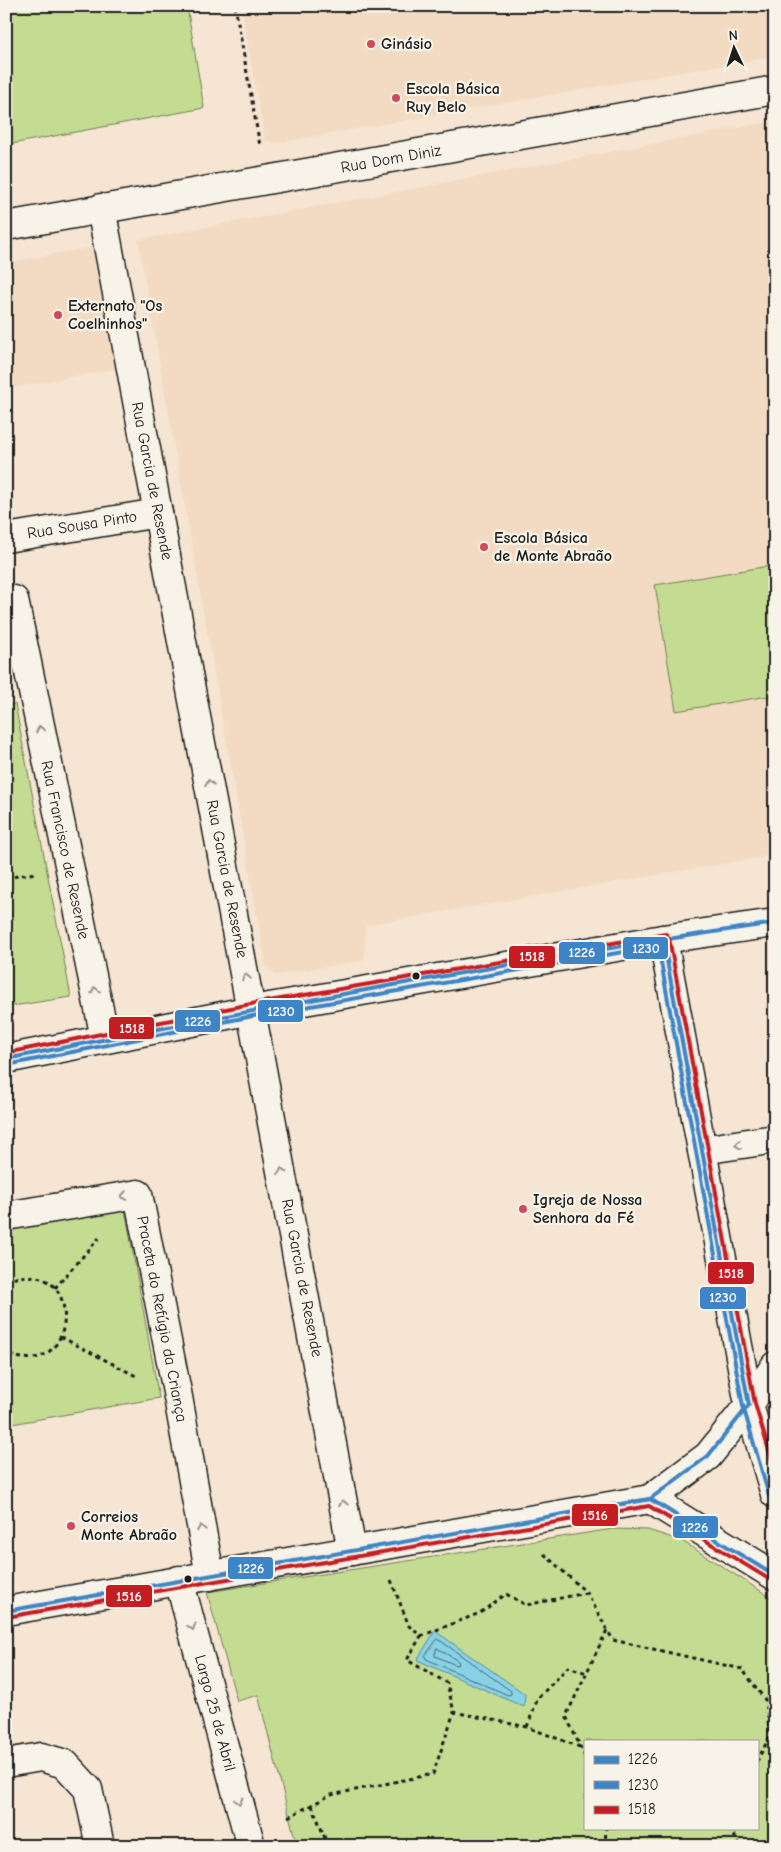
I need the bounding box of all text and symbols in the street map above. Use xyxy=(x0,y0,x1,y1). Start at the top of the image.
north arrow xyxy=(708,22,758,72)
text: N xyxy=(728,27,738,44)
place label: Ginásio xyxy=(381,35,432,53)
marker: Ginásio xyxy=(365,38,377,50)
place label: Escola Básica Ruy Belo xyxy=(406,80,500,116)
marker: Escola Básica Ruy Belo xyxy=(390,92,402,104)
street label: Rua Dom Diniz xyxy=(339,141,443,177)
place label: Externato "Os Coelhinhos" xyxy=(68,297,163,333)
marker: Externato "Os Coelhinhos" xyxy=(52,309,64,321)
street label: Rua Garcia de Resende xyxy=(128,400,176,562)
street label: Rua Sousa Pinto xyxy=(26,507,138,543)
place label: Escola Básica de Monte Abraão xyxy=(494,529,612,565)
marker: Escola Básica de Monte Abraão xyxy=(478,541,490,553)
one-way arrow xyxy=(35,724,45,733)
street label: Rua Francisco de Resende xyxy=(37,759,93,941)
one-way arrow xyxy=(204,779,215,787)
street label: Rua Garcia de Resende xyxy=(203,798,251,960)
line badge: 1230 xyxy=(622,936,669,960)
text: 1230 xyxy=(632,940,660,957)
line badge: 1226 xyxy=(558,941,606,965)
text: 1226 xyxy=(569,944,595,961)
line badge: 1518 xyxy=(508,945,556,969)
text: 1518 xyxy=(519,948,545,965)
unlabelled marker xyxy=(411,971,421,981)
one-way arrow xyxy=(241,973,251,981)
one-way arrow xyxy=(90,986,100,995)
line badge: 1230 xyxy=(257,999,304,1023)
text: 1230 xyxy=(267,1003,295,1020)
line badge: 1226 xyxy=(174,1009,221,1033)
text: 1226 xyxy=(185,1013,211,1030)
line badge: 1518 xyxy=(108,1016,155,1040)
text: 1518 xyxy=(119,1020,145,1037)
one-way arrow xyxy=(734,1139,742,1150)
one-way arrow xyxy=(277,1167,288,1176)
one-way arrow xyxy=(119,1191,128,1201)
place label: Igreja de Nossa Senhora da Fé xyxy=(533,1191,642,1227)
street label: Rua Garcia de Resende xyxy=(278,1197,326,1359)
marker: Igreja de Nossa Senhora da Fé xyxy=(517,1203,529,1215)
street label: Praceta do Refúgio da Criança xyxy=(133,1214,191,1424)
line badge: 1518 xyxy=(707,1261,755,1285)
text: 1518 xyxy=(718,1265,744,1282)
line badge: 1230 xyxy=(699,1286,747,1310)
text: 1230 xyxy=(709,1289,737,1306)
one-way arrow xyxy=(339,1499,349,1507)
line badge: 1516 xyxy=(571,1503,619,1527)
text: 1516 xyxy=(582,1507,608,1524)
place label: Correios Monte Abraão xyxy=(81,1508,177,1544)
line badge: 1226 xyxy=(672,1515,719,1539)
text: 1226 xyxy=(682,1519,708,1536)
marker: Correios Monte Abraão xyxy=(65,1520,77,1532)
one-way arrow xyxy=(197,1524,207,1533)
line badge: 1226 xyxy=(227,1556,274,1580)
text: 1226 xyxy=(238,1560,264,1577)
unlabelled marker xyxy=(183,1574,193,1584)
line badge: 1516 xyxy=(105,1584,153,1608)
text: 1516 xyxy=(116,1588,142,1605)
one-way arrow xyxy=(186,1623,197,1632)
street label: Largo 25 de Abril xyxy=(191,1653,239,1773)
legend xyxy=(584,1740,758,1830)
text: 1226 xyxy=(628,1750,658,1768)
text: 1230 xyxy=(628,1776,659,1794)
one-way arrow xyxy=(233,1797,243,1805)
text: 1518 xyxy=(628,1800,656,1818)

